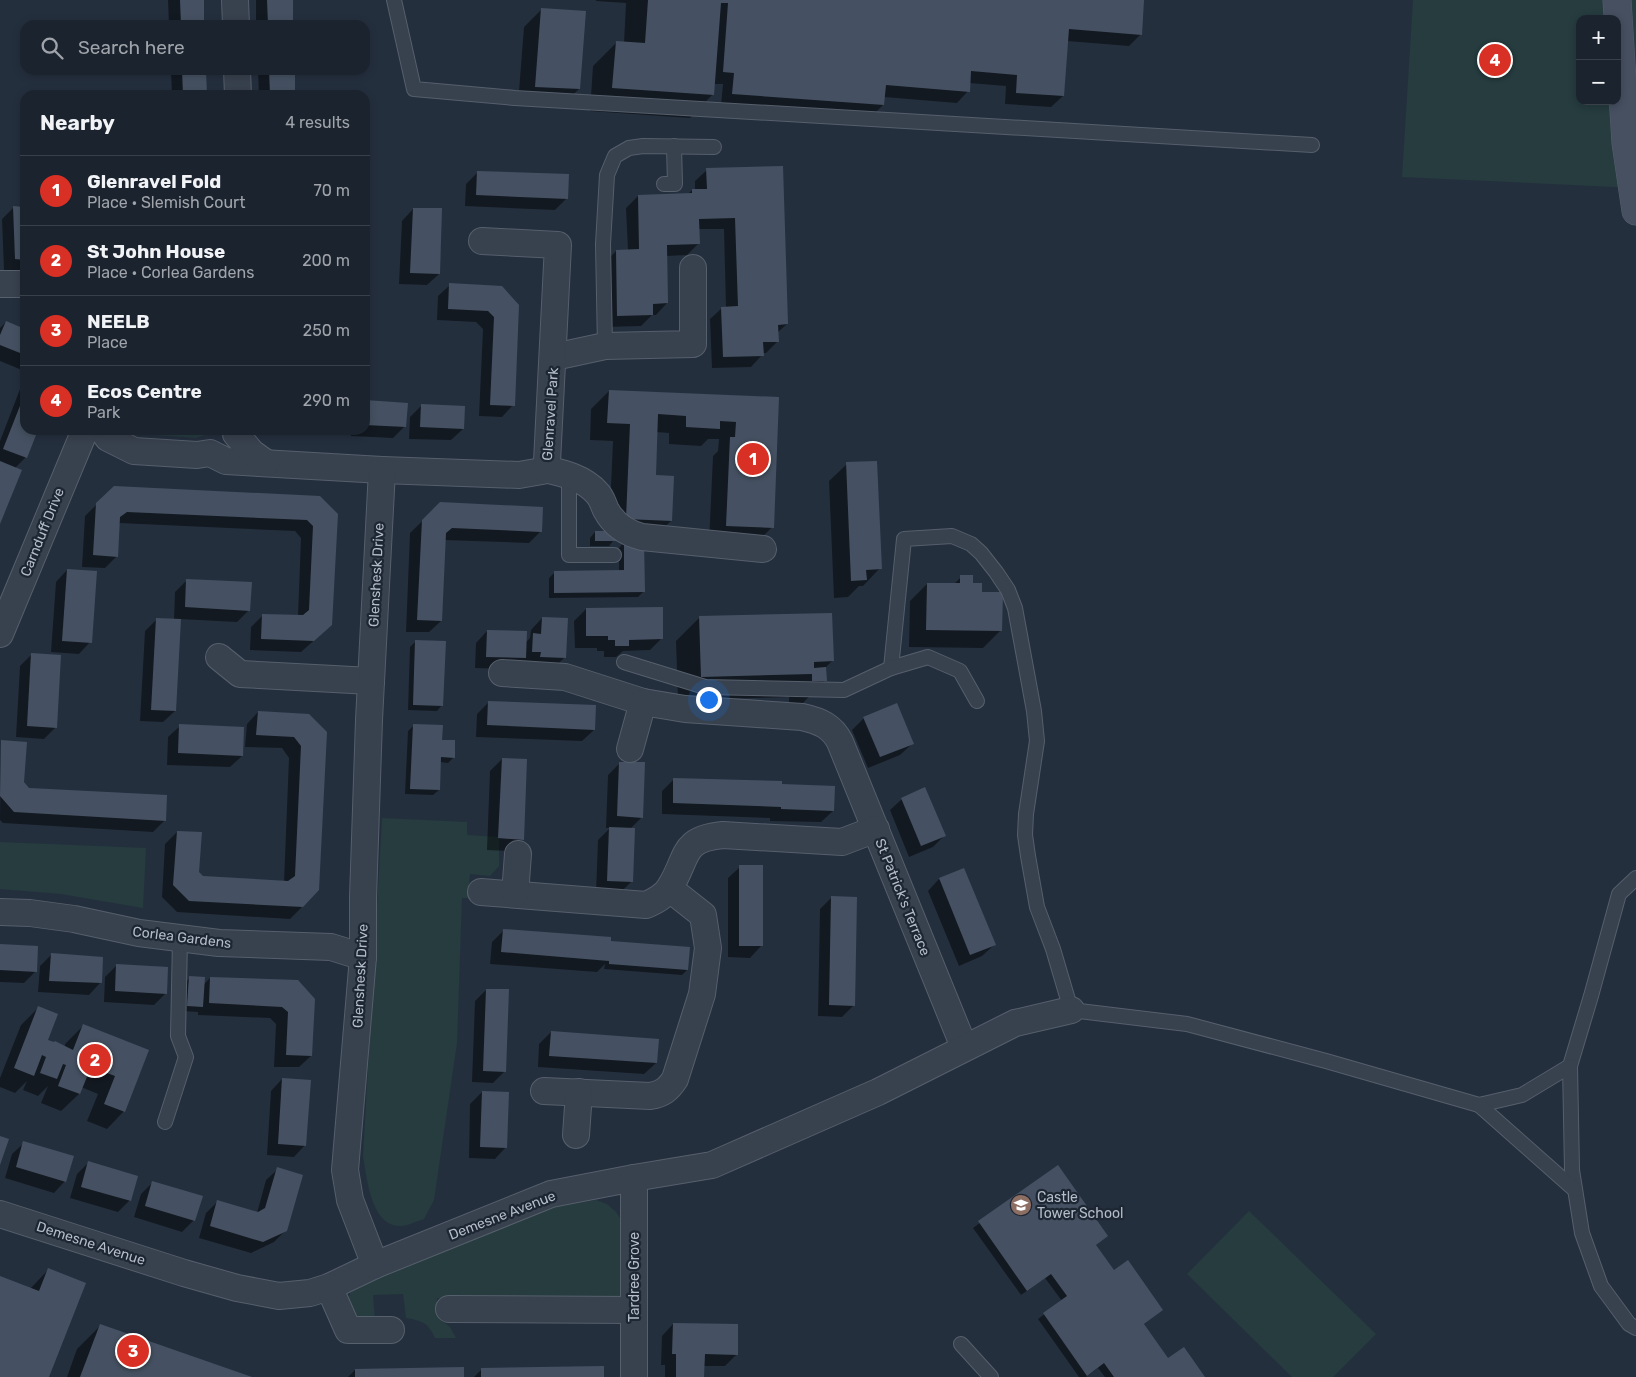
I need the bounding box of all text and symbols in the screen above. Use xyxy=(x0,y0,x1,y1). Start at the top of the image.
map controls xyxy=(1576,15,1621,105)
button: + xyxy=(1576,15,1621,60)
search box xyxy=(20,20,370,75)
icon: search xyxy=(38,34,66,62)
text: Search here xyxy=(78,36,185,59)
pin: 4 xyxy=(1479,41,1511,79)
button: − xyxy=(1576,60,1621,105)
text: Nearby xyxy=(40,110,115,135)
text: 4 results xyxy=(285,113,350,132)
text: Glenravel Fold xyxy=(87,170,221,193)
text: 1 xyxy=(52,181,60,200)
text: 70 m xyxy=(313,181,350,200)
text: Place · Slemish Court xyxy=(87,193,245,212)
text: St John House xyxy=(87,240,225,263)
text: 2 xyxy=(51,251,61,270)
text: 200 m xyxy=(302,251,350,270)
text: Place · Corlea Gardens xyxy=(87,263,254,282)
text: NEELB xyxy=(87,310,150,333)
text: 3 xyxy=(51,321,61,340)
text: 250 m xyxy=(303,321,350,340)
text: Place xyxy=(87,333,128,352)
street label: Glenravel Park xyxy=(539,366,562,461)
text: Ecos Centre xyxy=(87,380,202,403)
text: 4 xyxy=(51,391,61,410)
text: 290 m xyxy=(303,391,350,410)
text: Park xyxy=(87,403,120,422)
pin: 1 xyxy=(737,440,769,478)
street label: Carnduff Drive xyxy=(17,485,68,579)
street label: Glenshesk Drive xyxy=(365,522,388,627)
your location xyxy=(696,687,722,713)
street label: St Patrick's Terrace xyxy=(871,836,934,958)
street label: Corlea Gardens xyxy=(132,923,232,952)
street label: Glenshesk Drive xyxy=(349,923,372,1028)
pin: 2 xyxy=(79,1041,111,1079)
street label: Demesne Avenue xyxy=(446,1187,558,1244)
place label: Castle Tower School xyxy=(1037,1189,1123,1222)
school or university icon: Castle Tower School xyxy=(1009,1193,1033,1217)
street label: Demesne Avenue xyxy=(34,1218,148,1269)
street label: Tardree Grove xyxy=(626,1232,643,1322)
pin: 3 xyxy=(117,1332,149,1370)

